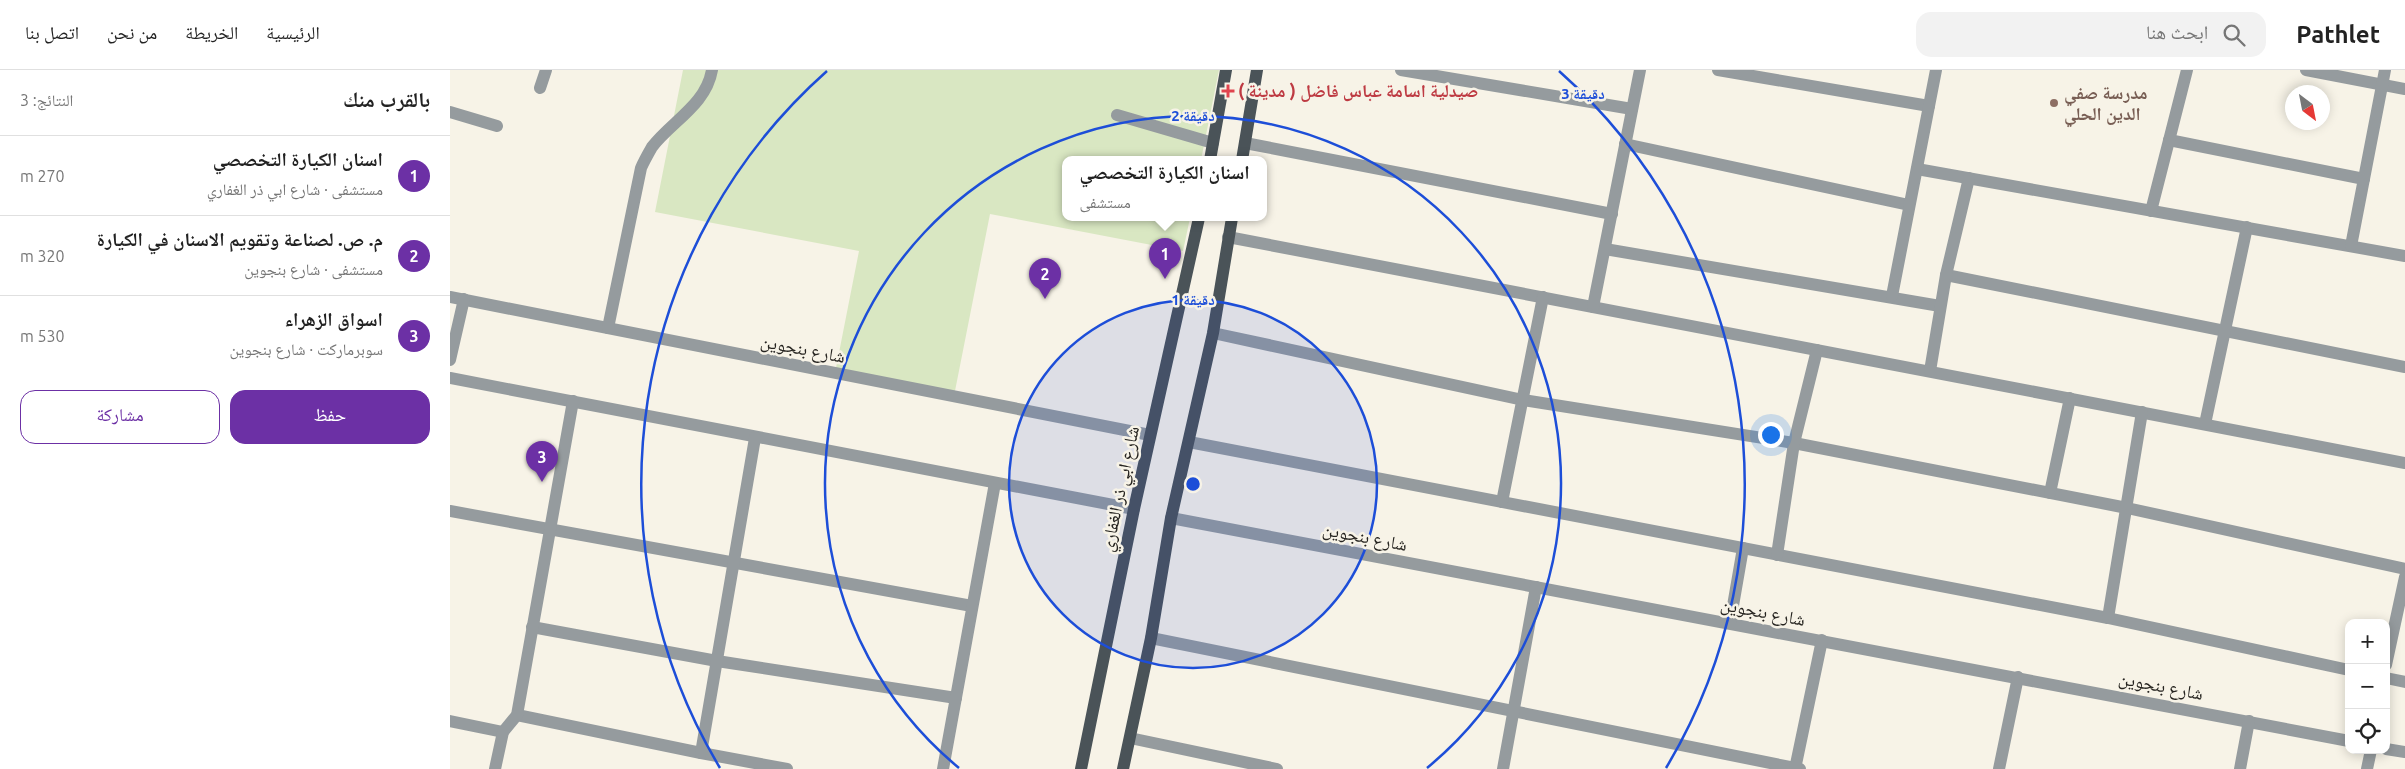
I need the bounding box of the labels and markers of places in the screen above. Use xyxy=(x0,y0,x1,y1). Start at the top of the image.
place label: صيدلية اسامة عباس فاضل ( مدينة ) xyxy=(1238,80,1478,102)
place label: مدرسة صفي الدين الحلي xyxy=(2064,82,2147,128)
marker: صيدلية اسامة عباس فاضل ( مدينة ) xyxy=(1222,85,1234,97)
marker: مدرسة صفي الدين الحلي xyxy=(2048,97,2060,109)
pin: 1 xyxy=(1149,238,1181,279)
pin: 2 xyxy=(1029,258,1061,299)
pin: 3 xyxy=(526,441,558,482)
centre of rings xyxy=(1184,475,1202,493)

